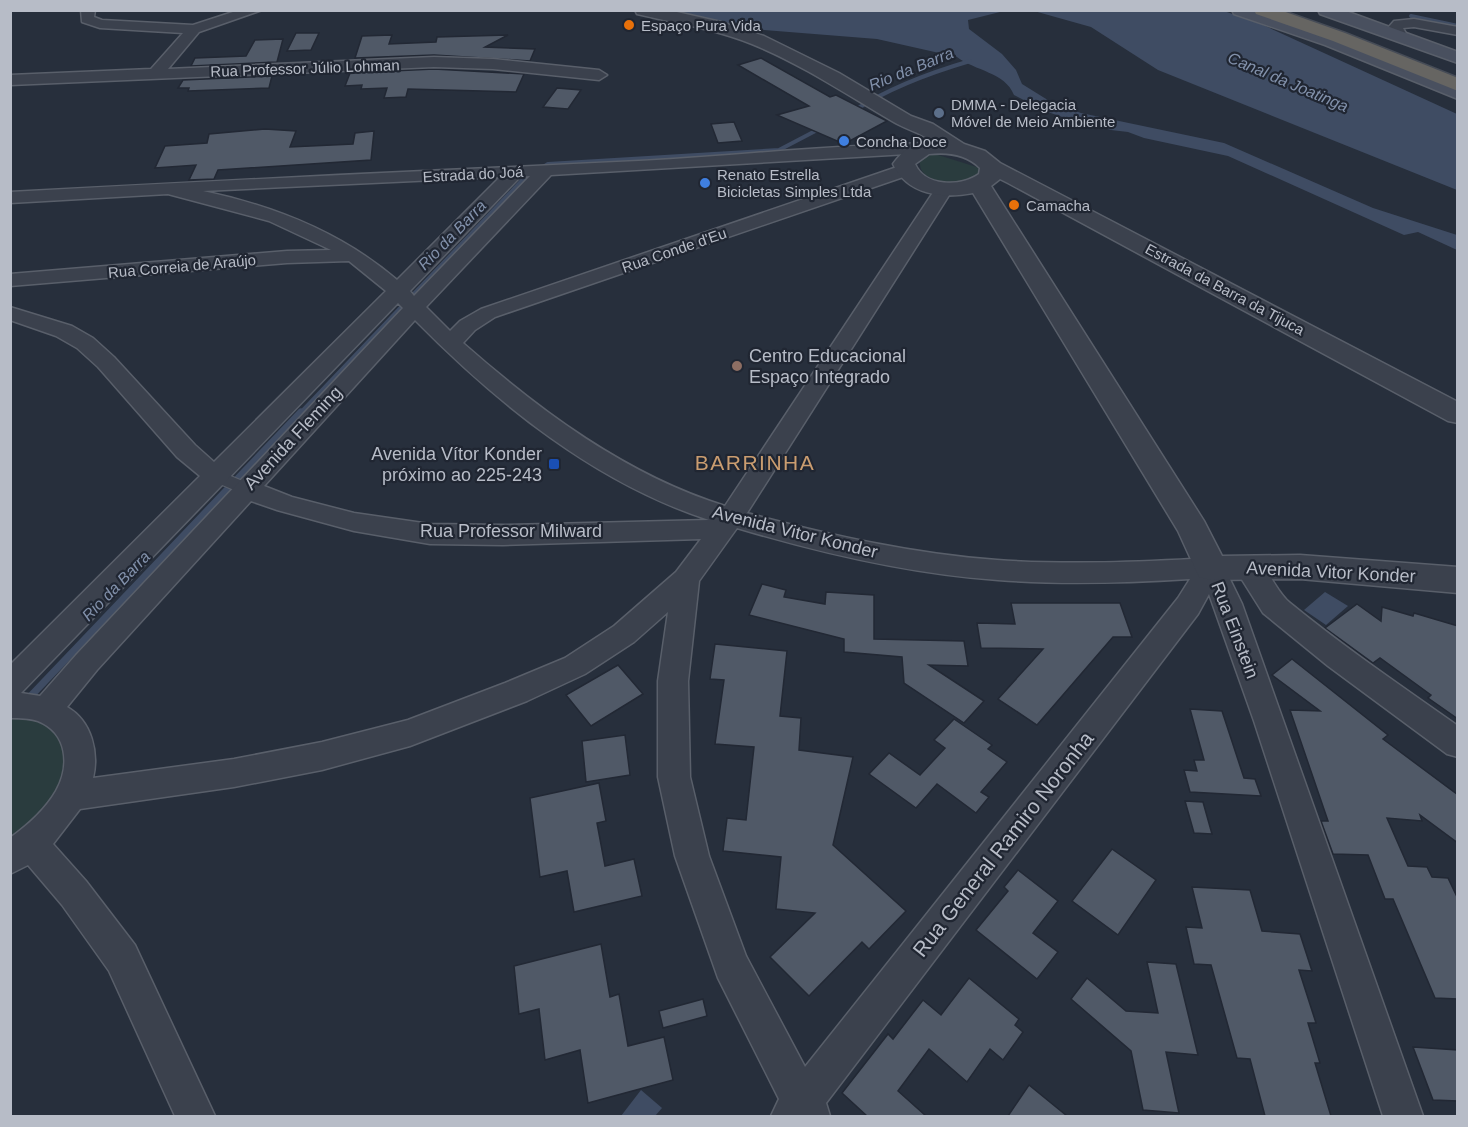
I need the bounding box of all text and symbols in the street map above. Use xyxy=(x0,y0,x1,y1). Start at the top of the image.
place label: Espaço Pura Vida xyxy=(641,17,761,34)
marker: Espaço Pura Vida xyxy=(622,18,636,32)
water label: Rio da Barra xyxy=(866,44,956,94)
water label: Canal da Joatinga xyxy=(1225,49,1351,115)
street label: Rua Professor Júlio Lohman xyxy=(210,56,400,80)
place label: DMMA - Delegacia Móvel de Meio Ambiente xyxy=(951,96,1115,130)
marker: DMMA - Delegacia Móvel de Meio Ambiente xyxy=(932,106,946,120)
place label: Concha Doce xyxy=(856,133,947,150)
marker: Concha Doce xyxy=(837,134,851,148)
street label: Estrada do Joá xyxy=(422,163,524,185)
place label: Renato Estrella Bicicletas Simples Ltda xyxy=(717,166,872,200)
marker: Renato Estrella Bicicletas Simples Ltda xyxy=(698,176,712,190)
water label: Rio da Barra xyxy=(415,197,489,273)
place label: Camacha xyxy=(1026,197,1091,214)
marker: Camacha xyxy=(1007,198,1021,212)
street label: Rua Conde d'Eu xyxy=(619,224,729,276)
street label: Estrada da Barra da Tijuca xyxy=(1143,240,1308,338)
street label: Rua Correia de Araújo xyxy=(107,251,257,281)
place label: Centro Educacional Espaço Integrado xyxy=(749,346,906,387)
marker: Centro Educacional Espaço Integrado xyxy=(730,359,744,373)
street label: Avenida Fleming xyxy=(240,382,346,494)
place label: Avenida Vítor Konder próximo ao 225-243 xyxy=(371,444,542,485)
district label: BARRINHA xyxy=(695,451,815,474)
marker: Avenida Vítor Konder próximo ao 225-243 xyxy=(547,457,561,471)
street label: Avenida Vitor Konder xyxy=(710,502,880,562)
street label: Rua Professor Milward xyxy=(420,521,602,541)
water label: Rio da Barra xyxy=(79,548,153,624)
street label: Avenida Vitor Konder xyxy=(1246,558,1416,586)
street label: Rua Einstein xyxy=(1207,579,1263,681)
street label: Rua General Ramiro Noronha xyxy=(908,727,1098,961)

